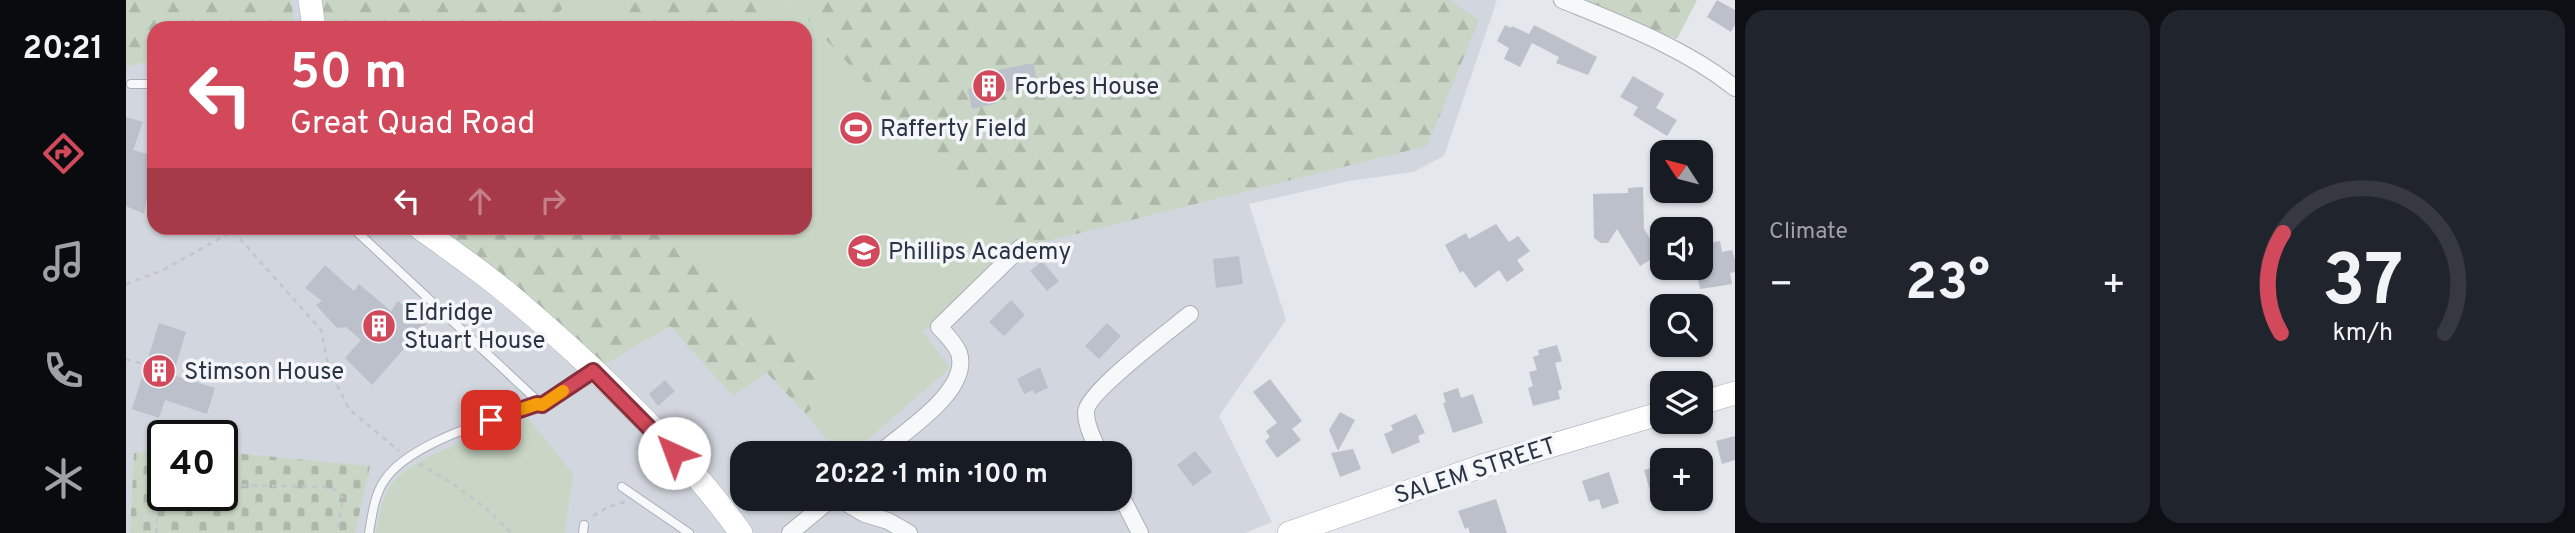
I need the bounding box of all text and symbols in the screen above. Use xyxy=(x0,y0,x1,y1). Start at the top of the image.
text: 20:21 xyxy=(23,30,103,70)
text: 50 m xyxy=(290,44,407,106)
icon: left xyxy=(175,49,266,140)
building icon: Forbes House xyxy=(970,67,1008,105)
place label: Forbes House xyxy=(1014,73,1159,103)
text: Great Quad Road xyxy=(290,105,535,145)
sports icon: Rafferty Field xyxy=(837,109,875,147)
place label: Rafferty Field xyxy=(880,115,1027,145)
icon: directions xyxy=(39,129,88,178)
north arrow xyxy=(1650,140,1713,203)
map controls xyxy=(1650,140,1713,511)
icon: left xyxy=(388,182,426,220)
icon: ahead xyxy=(461,182,499,220)
icon: right xyxy=(534,182,572,220)
button: sound xyxy=(1650,217,1713,280)
text: Climate xyxy=(1769,218,1848,247)
school or university icon: Phillips Academy xyxy=(845,232,883,270)
icon: music xyxy=(39,237,88,286)
place label: Phillips Academy xyxy=(888,238,1071,268)
text: 37 xyxy=(2322,239,2403,331)
text: 23° xyxy=(1905,252,1990,318)
text: − xyxy=(1769,262,1794,311)
text: + xyxy=(2101,262,2126,311)
button: search xyxy=(1650,294,1713,357)
place label: Eldridge Stuart House xyxy=(404,299,545,357)
building icon: Eldridge Stuart House xyxy=(360,307,398,345)
text: km/h xyxy=(2332,317,2393,349)
icon: phone xyxy=(39,346,88,395)
building icon: Stimson House xyxy=(140,352,178,390)
place label: Stimson House xyxy=(184,358,344,388)
button: layers xyxy=(1650,371,1713,434)
pin xyxy=(461,390,521,450)
icon: arrive xyxy=(472,401,510,439)
position arrow xyxy=(637,416,711,490)
speed limit sign: 40 xyxy=(147,420,238,511)
street label: SALEM STREET xyxy=(1391,432,1560,512)
button: + xyxy=(1650,448,1713,511)
icon: climate xyxy=(39,454,88,503)
text: 20:22 · 1 min · 100 m xyxy=(814,459,1048,492)

